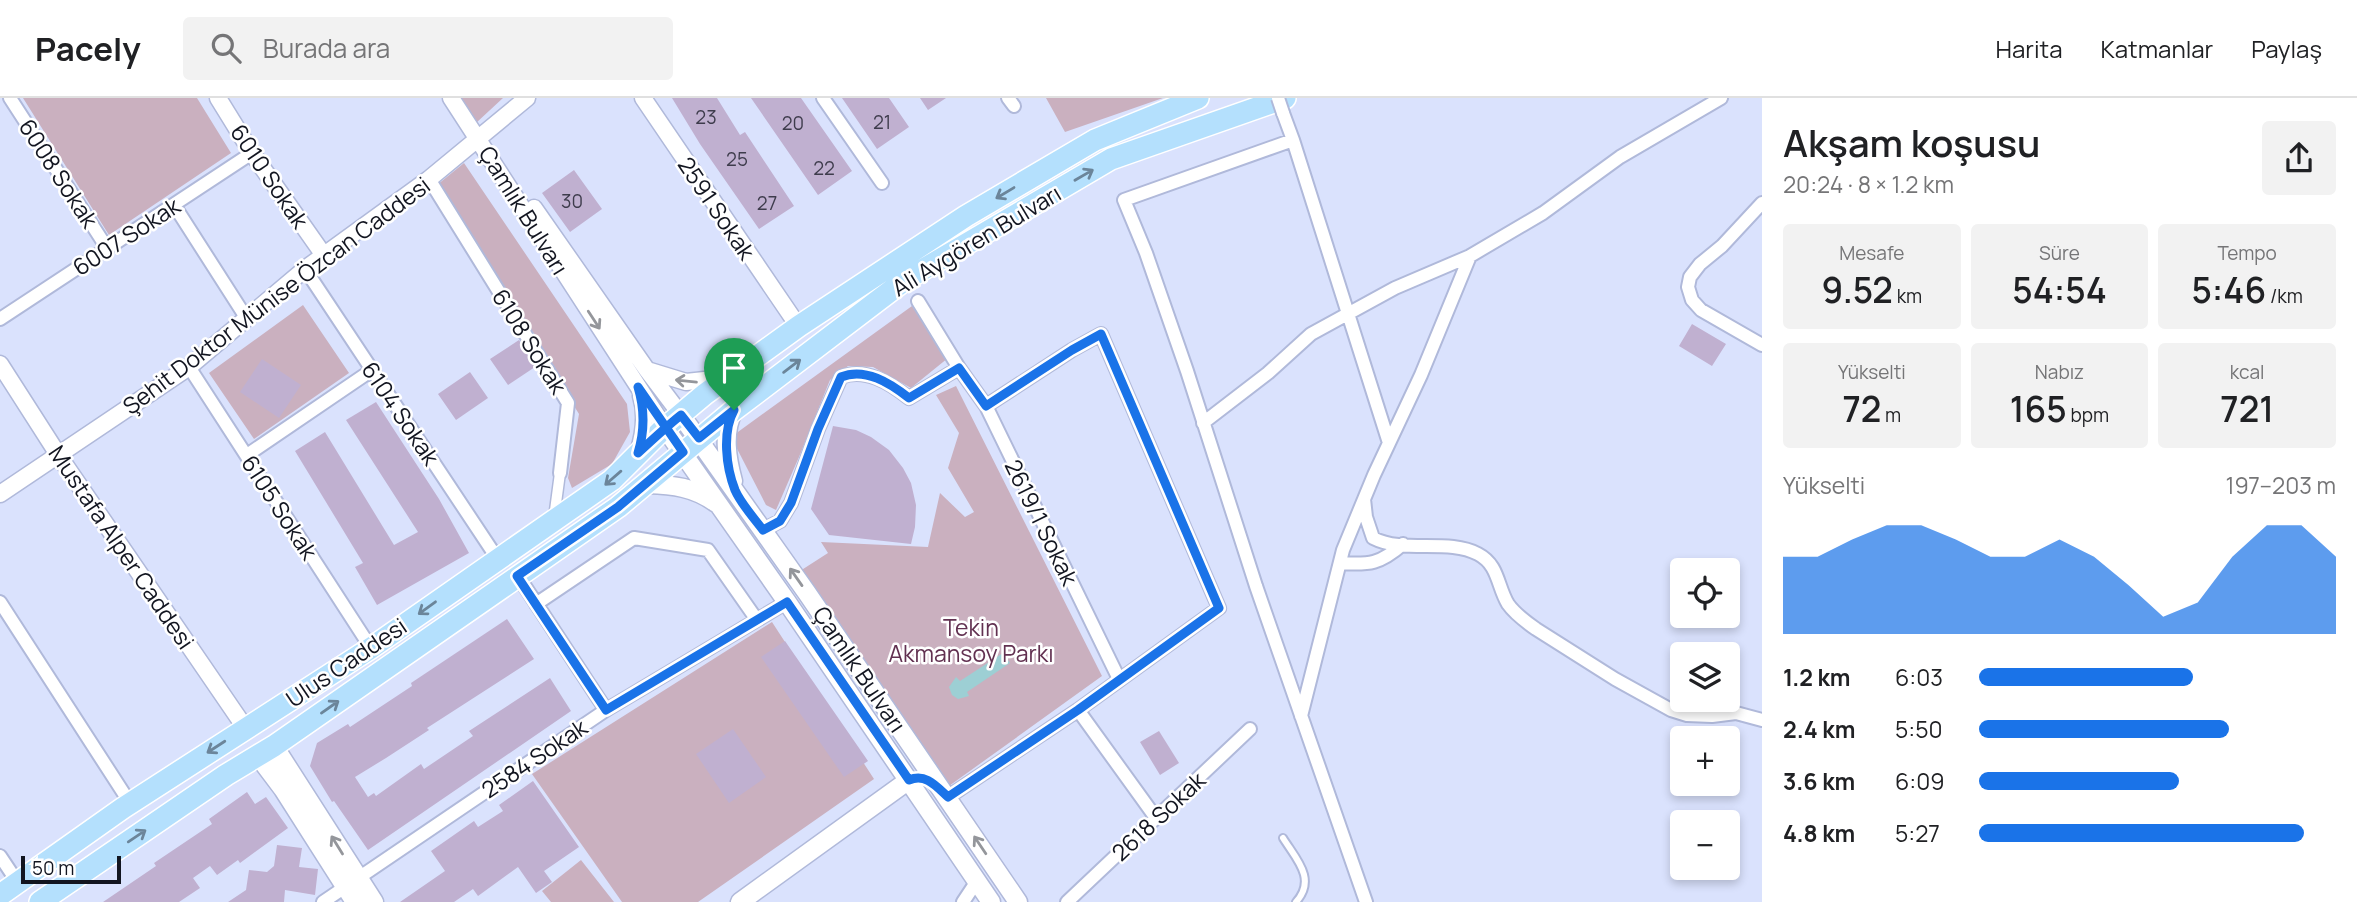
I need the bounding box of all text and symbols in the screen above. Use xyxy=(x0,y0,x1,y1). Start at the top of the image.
search box xyxy=(183,17,673,80)
text: Pacely xyxy=(35,26,141,71)
icon: search xyxy=(207,29,245,67)
text: Burada ara xyxy=(263,30,390,66)
text: Harita xyxy=(1996,32,2063,65)
text: Katmanlar xyxy=(2101,32,2213,65)
text: Paylaş xyxy=(2251,32,2322,65)
house number: 23 xyxy=(695,104,717,130)
house number: 21 xyxy=(873,109,891,135)
house number: 20 xyxy=(782,110,804,136)
street label: 6008 Sokak xyxy=(12,112,106,234)
text: Akşam koşusu xyxy=(1783,116,2040,168)
street label: 6010 Sokak xyxy=(223,118,317,235)
button: share xyxy=(2262,121,2336,195)
street label: Çamlık Bulvarı xyxy=(472,140,576,280)
house number: 25 xyxy=(726,146,748,172)
street label: 2591 Sokak xyxy=(671,150,763,266)
house number: 22 xyxy=(813,155,835,181)
one-way arrow xyxy=(1074,167,1094,181)
text: 20:24 · 8 × 1.2 km xyxy=(1783,168,1954,200)
street label: Şehit Doktor Münise Özcan Caddesi xyxy=(116,169,436,421)
street label: Ali Aygören Bulvarı xyxy=(885,177,1067,303)
one-way arrow xyxy=(996,186,1016,200)
house number: 30 xyxy=(561,188,583,214)
street label: 6007 Sokak xyxy=(66,189,186,283)
house number: 27 xyxy=(757,190,777,216)
text: Mesafe xyxy=(1839,240,1904,266)
text: Süre xyxy=(2039,240,2080,266)
text: Tempo xyxy=(2218,240,2277,266)
text: 9.52 xyxy=(1821,266,1893,314)
text: 54:54 xyxy=(2012,266,2107,314)
text: 5:46 xyxy=(2191,266,2266,314)
street label: 6108 Sokak xyxy=(485,282,575,400)
text: km xyxy=(1893,283,1922,309)
text: /km xyxy=(2266,283,2303,309)
one-way arrow xyxy=(588,309,602,329)
pin xyxy=(704,338,764,410)
icon: arrive xyxy=(715,349,753,387)
street label: 6104 Sokak xyxy=(355,355,448,472)
one-way arrow xyxy=(782,359,801,374)
text: Yükselti xyxy=(1838,359,1906,385)
text: Nabız xyxy=(2035,359,2084,385)
text: kcal xyxy=(2230,359,2265,385)
one-way arrow xyxy=(675,374,697,387)
text: 72 xyxy=(1842,385,1881,433)
text: 165 xyxy=(2010,385,2067,433)
text: 721 xyxy=(2220,385,2274,433)
text: m xyxy=(1881,402,1901,428)
text: bpm xyxy=(2067,402,2109,428)
street label: Mustafa Alper Caddesi xyxy=(42,439,202,655)
street label: 6105 Sokak xyxy=(234,449,326,566)
street label: 2619/1 Sokak xyxy=(998,454,1086,591)
text: Yükselti xyxy=(1783,469,1865,501)
text: 197–203 m xyxy=(2225,469,2336,501)
one-way arrow xyxy=(604,470,622,486)
map controls xyxy=(1670,558,1740,880)
button: locate xyxy=(1670,558,1740,628)
one-way arrow xyxy=(789,568,803,587)
street label: Çamlık Bulvarı xyxy=(806,600,914,738)
one-way arrow xyxy=(418,601,436,616)
street label: Ulus Caddesi xyxy=(279,610,413,714)
park label: Tekin Akmansoy Parkı xyxy=(888,611,1054,669)
button: layers xyxy=(1670,642,1740,712)
text: 1.2 km xyxy=(1783,661,1850,693)
text: 6:03 xyxy=(1895,661,1943,693)
one-way arrow xyxy=(320,700,339,714)
street label: 2584 Sokak xyxy=(475,710,594,805)
text: 2.4 km xyxy=(1783,713,1855,745)
text: 5:50 xyxy=(1895,713,1942,745)
button: + xyxy=(1670,726,1740,796)
one-way arrow xyxy=(207,741,227,755)
street label: 2618 Sokak xyxy=(1104,764,1212,868)
text: 3.6 km xyxy=(1783,765,1855,797)
text: 6:09 xyxy=(1895,765,1944,797)
button: − xyxy=(1670,810,1740,880)
text: 4.8 km xyxy=(1783,817,1855,849)
text: 5:27 xyxy=(1895,817,1940,849)
one-way arrow xyxy=(127,829,146,843)
one-way arrow xyxy=(329,835,343,855)
one-way arrow xyxy=(973,836,987,855)
scale bar xyxy=(21,853,121,885)
text: 50 m xyxy=(32,855,74,881)

